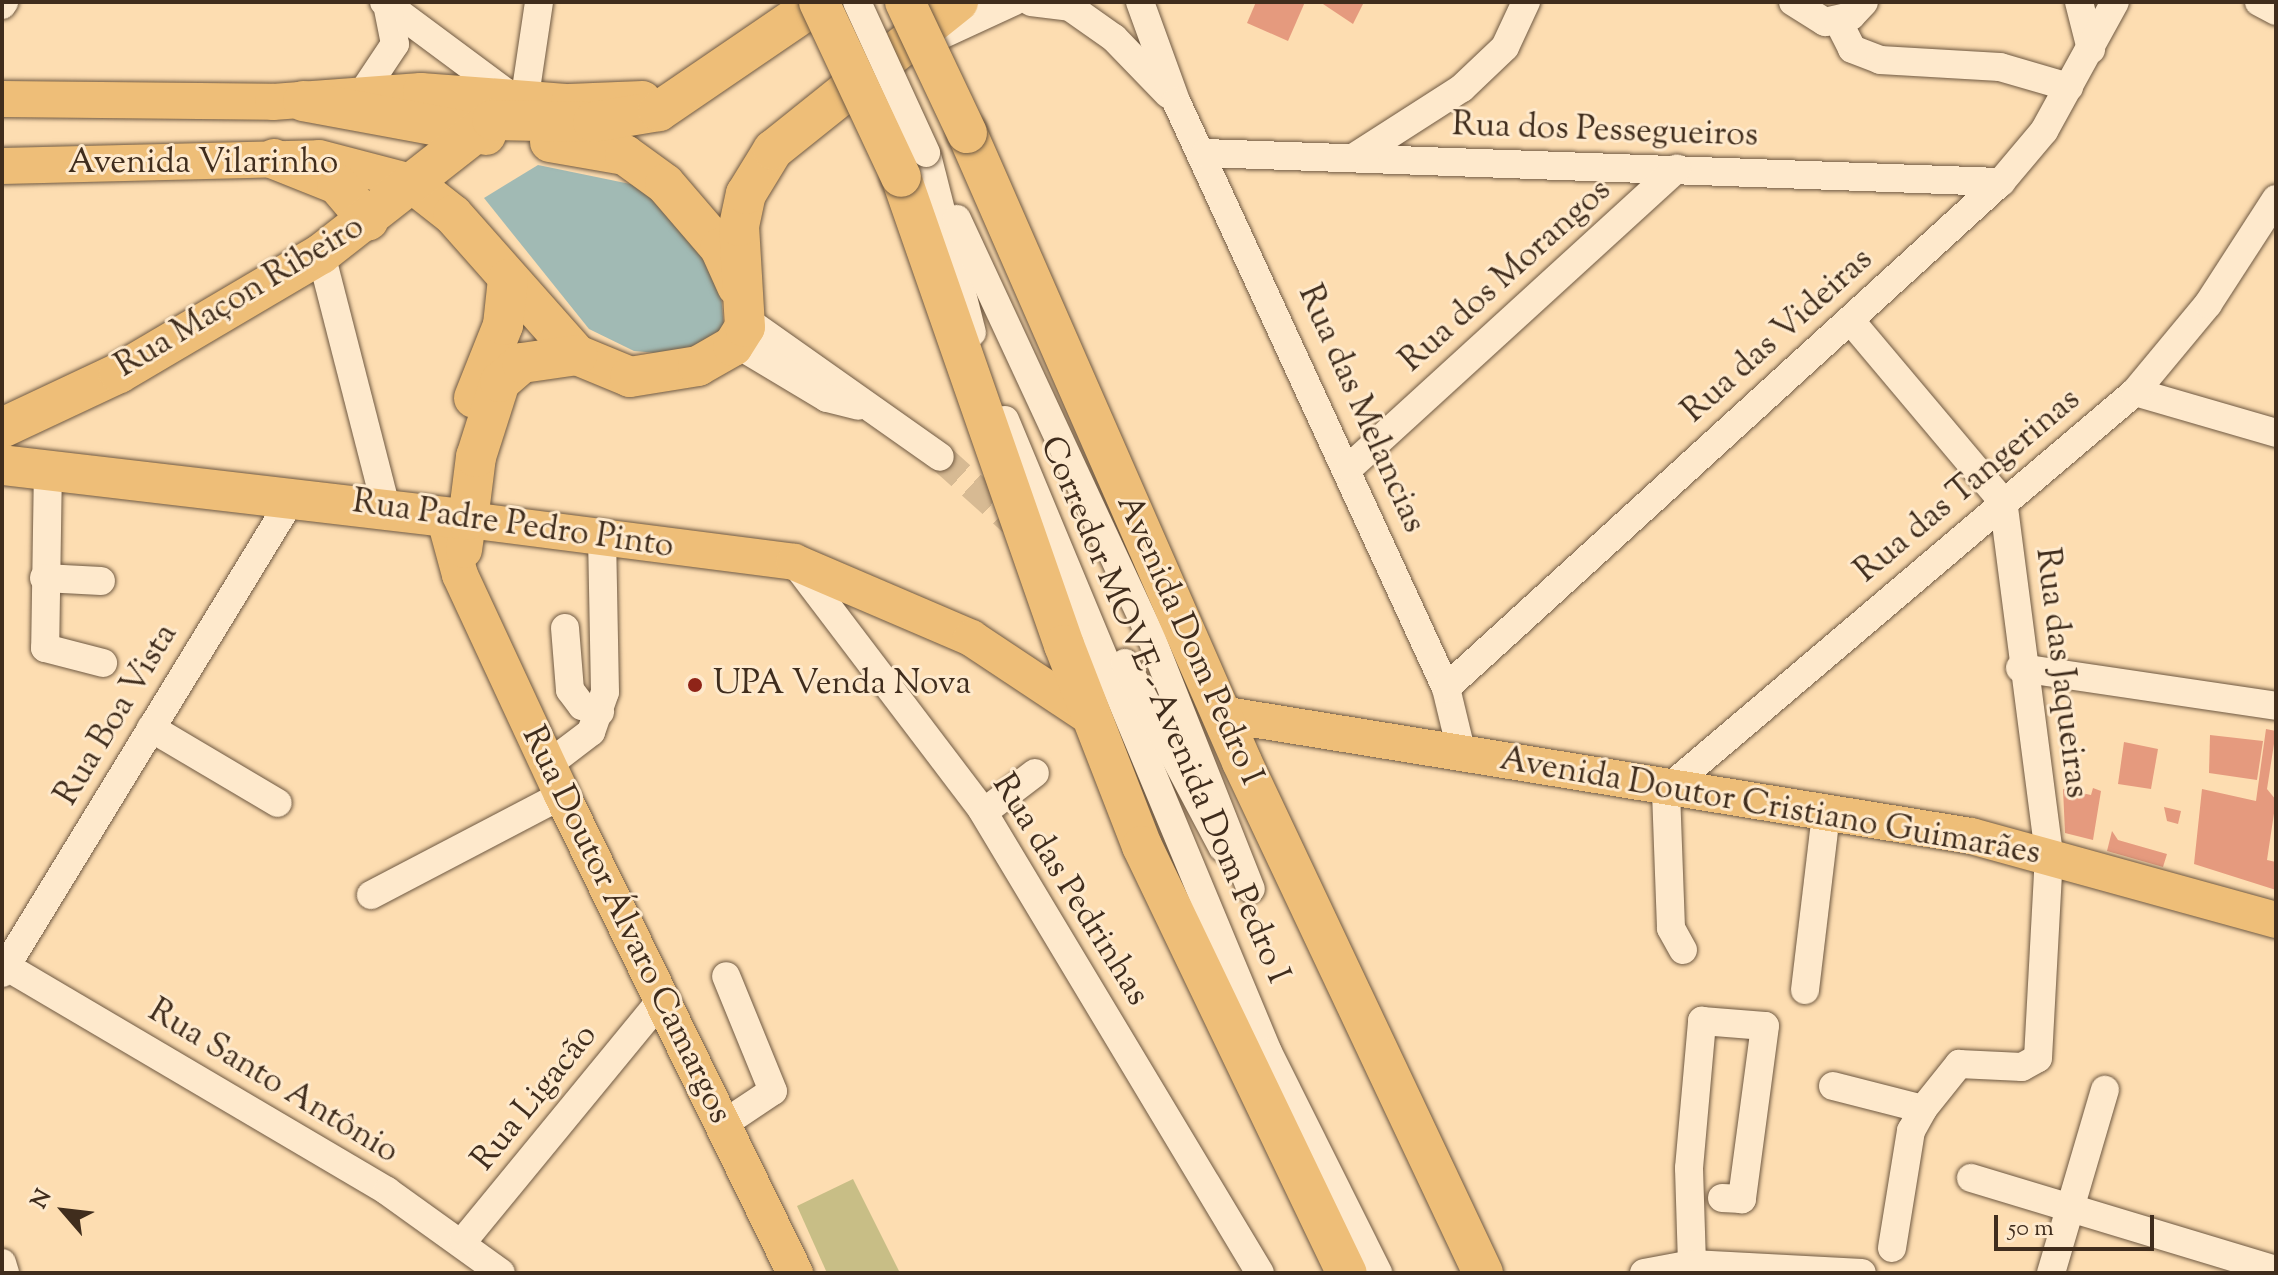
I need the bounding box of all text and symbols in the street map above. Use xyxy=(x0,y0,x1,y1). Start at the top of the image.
street label: Rua dos Pessegueiros xyxy=(1451,105,1759,157)
street label: Avenida Vilarinho xyxy=(68,144,338,184)
street label: Rua dos Morangos xyxy=(1392,171,1620,381)
street label: Rua Maçon Ribeiro xyxy=(108,207,372,387)
street label: Rua das Videiras xyxy=(1674,240,1882,432)
street label: Rua das Melancias xyxy=(1288,279,1434,539)
street label: Rua das Tangerinas xyxy=(1847,380,2089,592)
street label: Corredor MOVE - Avenida Dom Pedro I xyxy=(1030,430,1298,990)
street label: Rua Padre Pedro Pinto xyxy=(350,482,676,568)
street label: Avenida Dom Pedro I xyxy=(1107,489,1271,791)
street label: Rua das Jaqueiras xyxy=(2025,546,2097,800)
street label: Rua Boa Vista xyxy=(47,617,187,813)
place label: UPA Venda Nova xyxy=(713,665,971,705)
marker: UPA Venda Nova xyxy=(684,674,706,696)
street label: Rua Doutor Álvaro Camargos xyxy=(512,720,740,1130)
street label: Avenida Doutor Cristiano Guimarães xyxy=(1497,739,2043,875)
street label: Rua das Pedrinhas xyxy=(982,767,1158,1013)
street label: Rua Santo Antônio xyxy=(140,991,406,1173)
street label: Rua Ligacão xyxy=(463,1016,607,1180)
north arrow xyxy=(24,1171,104,1251)
text: N xyxy=(25,1184,61,1215)
scale bar xyxy=(1998,1199,2158,1249)
text: 50 m xyxy=(2008,1212,2054,1246)

